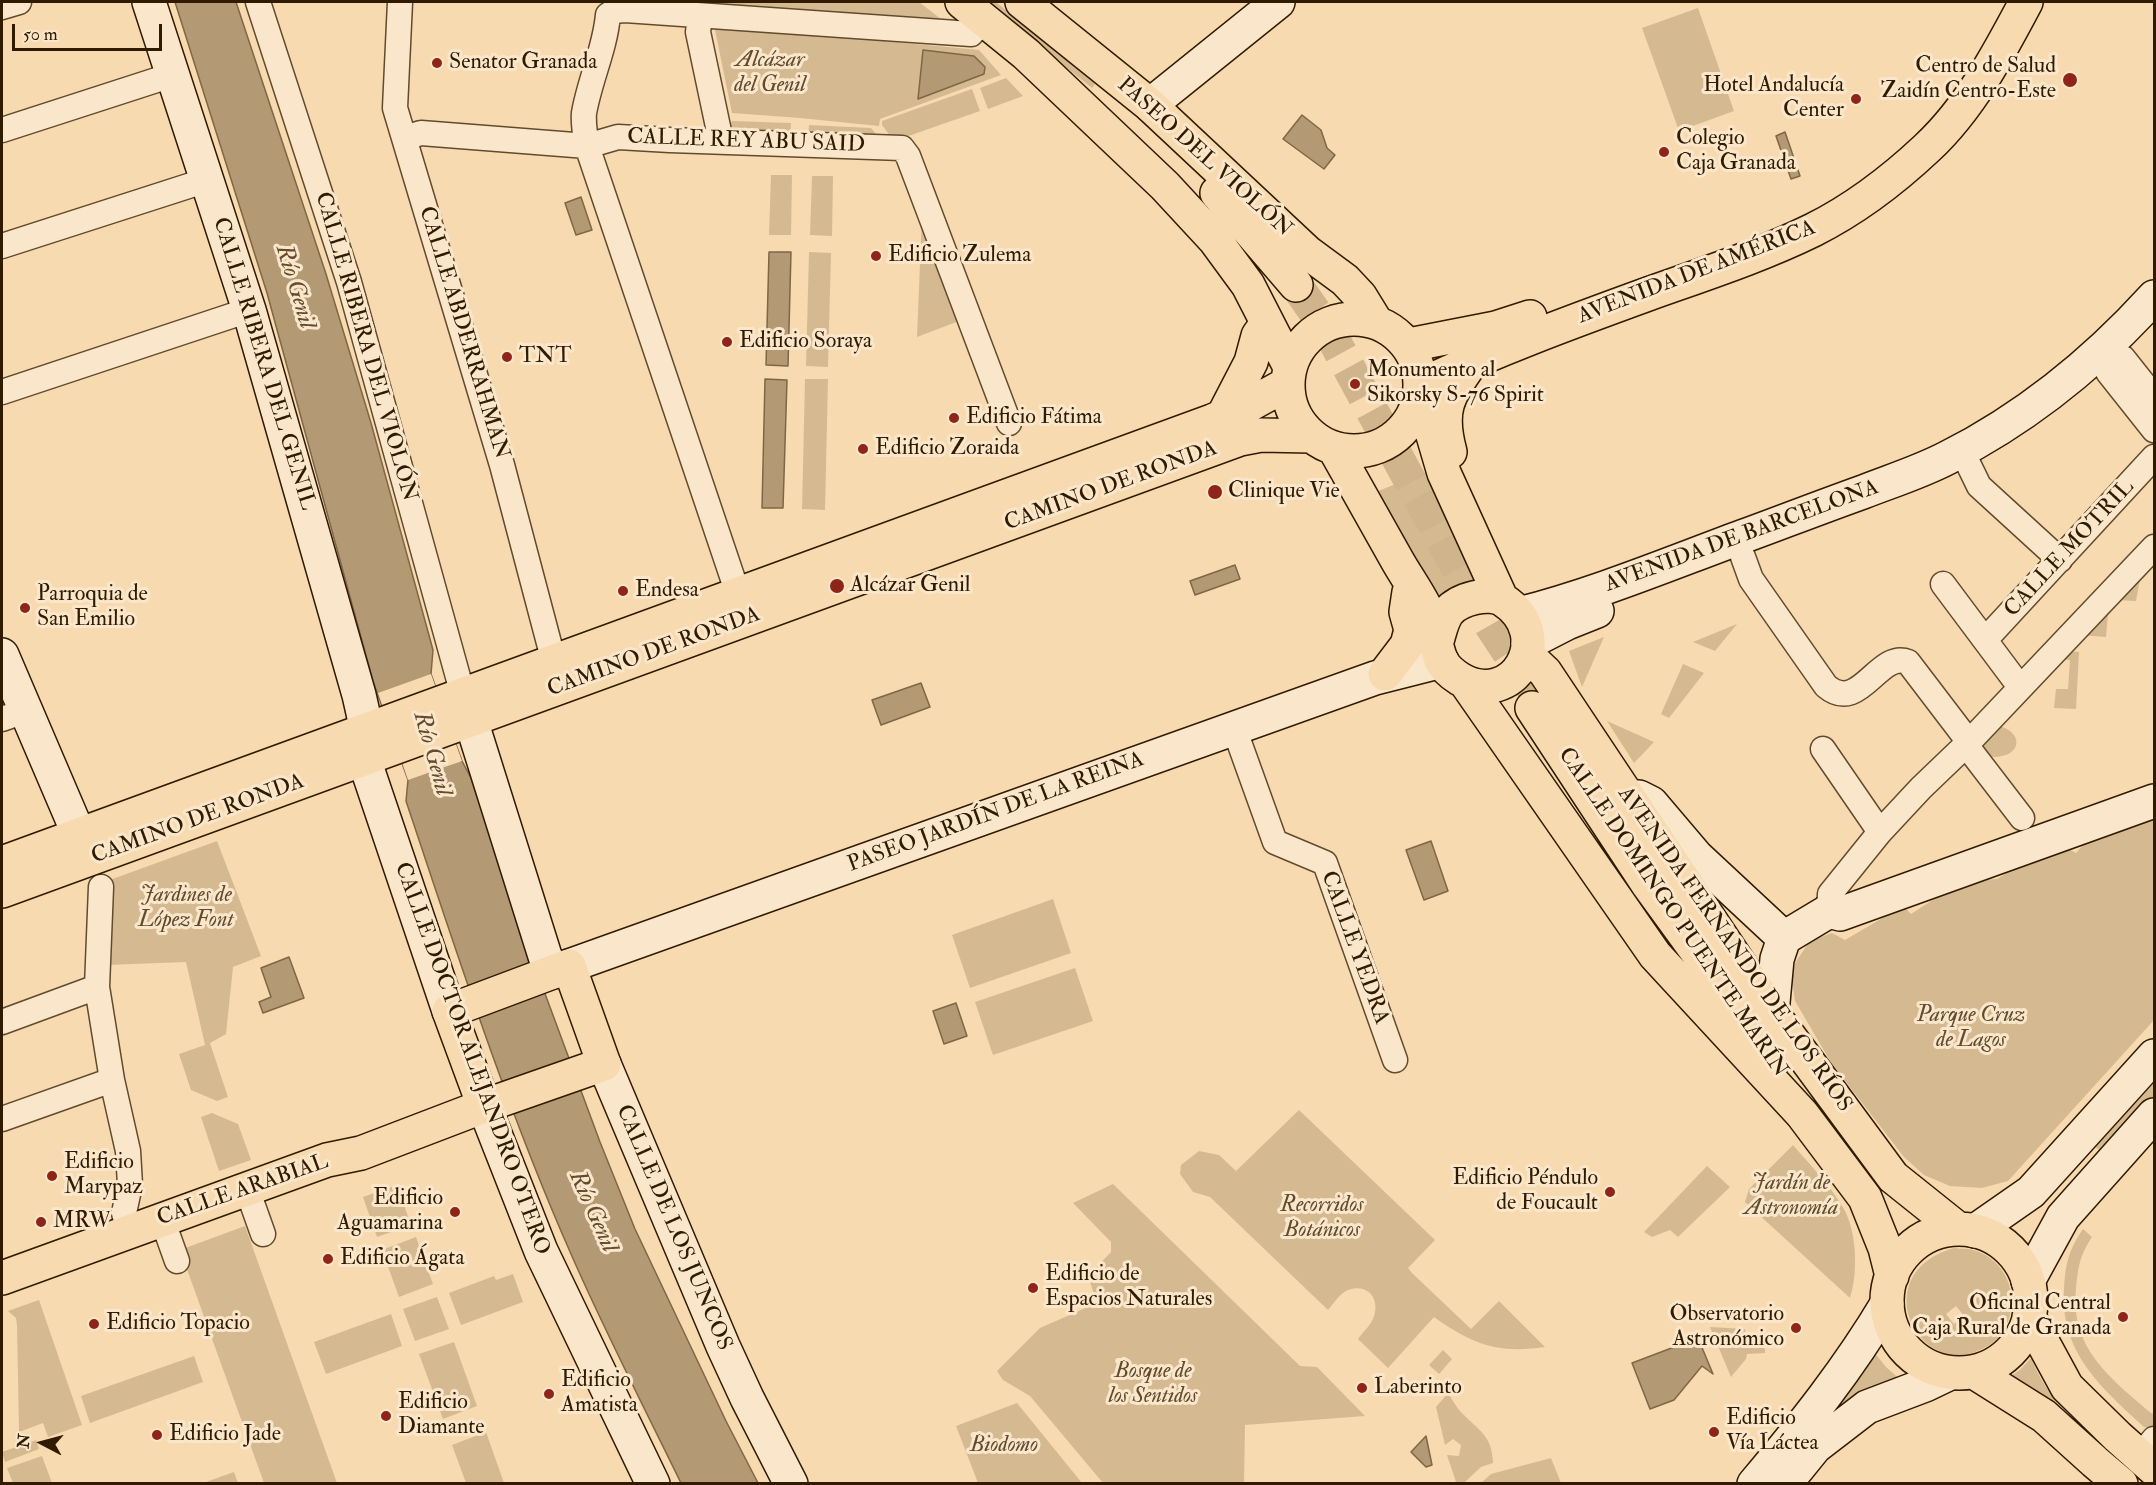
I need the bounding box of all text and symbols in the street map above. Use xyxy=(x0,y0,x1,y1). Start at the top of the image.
scale bar xyxy=(15,12,165,50)
text: 50 m xyxy=(23,23,58,46)
park label: Alcázar del Genil xyxy=(734,48,806,100)
place label: Senator Granada xyxy=(449,50,597,76)
place label: Centro de Salud Zaidín Centro-Este xyxy=(1881,54,2056,106)
marker: Senator Granada xyxy=(430,56,444,70)
marker: Centro de Salud Zaidín Centro-Este xyxy=(2061,71,2079,89)
street label: PASEO DEL VIOLÓN xyxy=(1111,73,1297,243)
place label: Hotel Andalucía Center xyxy=(1703,73,1844,124)
marker: Hotel Andalucía Center xyxy=(1849,92,1863,106)
street label: CALLE REY ABU SAID xyxy=(627,125,865,159)
place label: Colegio Caja Granada xyxy=(1676,126,1796,178)
marker: Colegio Caja Granada xyxy=(1657,145,1671,159)
street label: CALLE RIBERA DEL VIOLÓN xyxy=(308,189,422,505)
street label: CALLE ABDERRAHMAN xyxy=(412,204,514,462)
street label: CALLE RIBERA DEL GENIL xyxy=(206,215,320,513)
street label: AVENIDA DE AMÉRICA xyxy=(1574,215,1820,331)
water label: Río Genil xyxy=(268,242,320,332)
place label: Edificio Zulema xyxy=(888,243,1031,269)
marker: Edificio Zulema xyxy=(869,249,883,263)
place label: Edificio Soraya xyxy=(739,329,872,355)
marker: Edificio Soraya xyxy=(720,335,734,349)
place label: TNT xyxy=(519,344,572,370)
marker: TNT xyxy=(500,350,514,364)
place label: Monumento al Sikorsky S-76 Spirit xyxy=(1367,358,1544,410)
marker: Monumento al Sikorsky S-76 Spirit xyxy=(1348,377,1362,391)
place label: Edificio Fátima xyxy=(966,405,1102,431)
marker: Edificio Fátima xyxy=(947,411,961,425)
place label: Edificio Zoraida xyxy=(875,436,1019,462)
street label: CAMINO DE RONDA xyxy=(1001,436,1221,538)
marker: Edificio Zoraida xyxy=(856,442,870,456)
street label: AVENIDA DE BARCELONA xyxy=(1602,475,1882,599)
street label: CALLE MOTRIL xyxy=(2000,475,2140,623)
place label: Clinique Vie xyxy=(1228,479,1340,505)
marker: Clinique Vie xyxy=(1206,483,1224,501)
place label: Alcázar Genil xyxy=(850,573,970,599)
marker: Alcázar Genil xyxy=(828,577,846,595)
place label: Endesa xyxy=(635,578,699,604)
place label: Parroquia de San Emilio xyxy=(37,582,148,634)
marker: Endesa xyxy=(616,584,630,598)
marker: Parroquia de San Emilio xyxy=(18,601,32,615)
street label: CAMINO DE RONDA xyxy=(544,602,764,704)
water label: Río Genil xyxy=(405,709,457,799)
street label: CALLE DOMINGO PUENTE MARÍN xyxy=(1551,743,1793,1083)
street label: PASEO JARDÍN DE LA REINA xyxy=(844,747,1148,879)
street label: CAMINO DE RONDA xyxy=(88,769,308,871)
street label: AVENIDA FERNANDO DE LOS RÍOS xyxy=(1611,782,1857,1118)
street label: CALLE DOCTOR ALEJANDRO OTERO xyxy=(387,859,555,1259)
street label: CALLE YEDRA xyxy=(1314,868,1394,1028)
park label: Jardines de López Font xyxy=(138,883,234,934)
park label: Parque Cruz de Lagos xyxy=(1917,1003,2025,1054)
street label: CALLE DE LOS JUNCOS xyxy=(609,1101,737,1355)
street label: CALLE ARABIAL xyxy=(154,1149,332,1233)
place label: Edificio Marypaz xyxy=(64,1150,143,1202)
place label: Edificio Péndulo de Foucault xyxy=(1452,1166,1598,1218)
water label: Río Genil xyxy=(561,1167,623,1257)
marker: Edificio Marypaz xyxy=(45,1169,59,1183)
park label: Jardín de Astronomía xyxy=(1744,1171,1838,1222)
marker: Edificio Péndulo de Foucault xyxy=(1603,1185,1617,1199)
place label: Edificio Aguamarina xyxy=(337,1186,443,1238)
park label: Recorridos Botánicos xyxy=(1281,1193,1363,1244)
marker: Edificio Aguamarina xyxy=(448,1205,462,1219)
place label: MRW xyxy=(53,1209,111,1235)
marker: MRW xyxy=(34,1215,48,1229)
place label: Edificio Ágata xyxy=(340,1246,464,1272)
marker: Edificio Ágata xyxy=(321,1252,335,1266)
place label: Edificio de Espacios Naturales xyxy=(1045,1262,1212,1314)
marker: Edificio de Espacios Naturales xyxy=(1026,1281,1040,1295)
place label: Oficinal Central Caja Rural de Granada xyxy=(1912,1291,2111,1342)
place label: Observatorio Astronómico xyxy=(1670,1302,1784,1354)
marker: Oficinal Central Caja Rural de Granada xyxy=(2116,1310,2130,1324)
place label: Edificio Topacio xyxy=(106,1311,250,1337)
marker: Edificio Topacio xyxy=(87,1317,101,1331)
marker: Observatorio Astronómico xyxy=(1789,1321,1803,1335)
park label: Bosque de los Sentidos xyxy=(1109,1359,1197,1410)
place label: Edificio Amatista xyxy=(561,1368,638,1420)
place label: Laberinto xyxy=(1374,1375,1462,1401)
marker: Laberinto xyxy=(1355,1381,1369,1395)
marker: Edificio Amatista xyxy=(542,1387,556,1401)
place label: Edificio Diamante xyxy=(398,1390,484,1442)
place label: Edificio Vía Láctea xyxy=(1726,1406,1819,1458)
marker: Edificio Diamante xyxy=(379,1409,393,1423)
north arrow xyxy=(12,1413,72,1473)
place label: Edificio Jade xyxy=(169,1422,281,1448)
marker: Edificio Vía Láctea xyxy=(1707,1425,1721,1439)
marker: Edificio Jade xyxy=(150,1428,164,1442)
text: N xyxy=(13,1433,35,1449)
park label: Biodomo xyxy=(970,1433,1038,1459)

